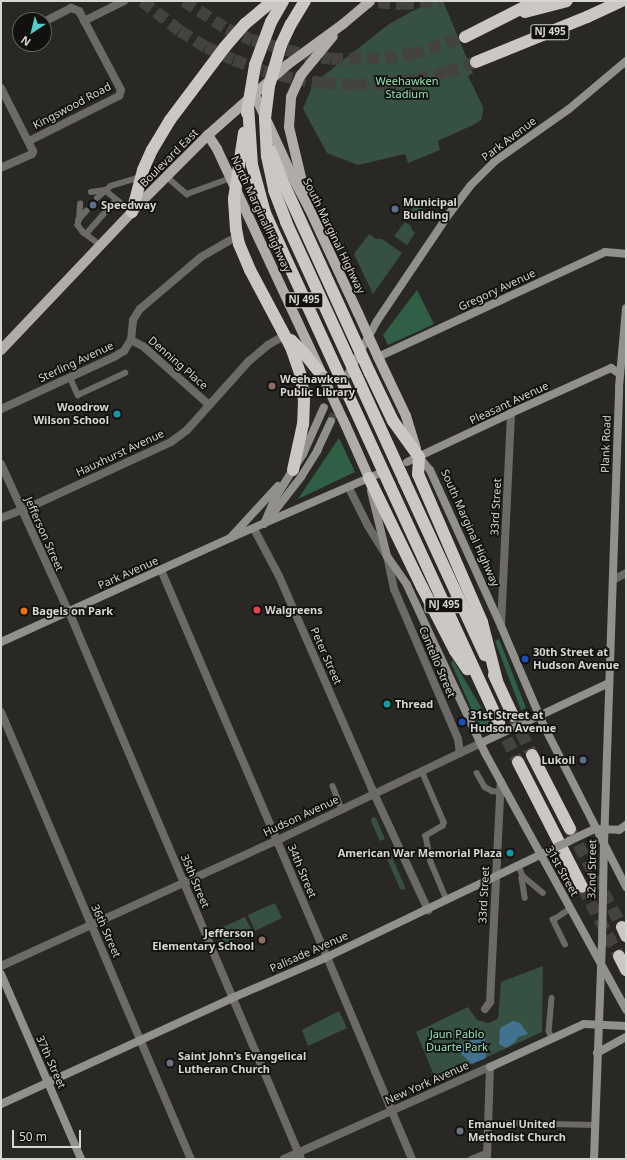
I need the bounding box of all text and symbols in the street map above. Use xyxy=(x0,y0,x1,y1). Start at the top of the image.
north arrow xyxy=(12,12,52,52)
road number: NJ 495 xyxy=(530,24,570,40)
text: N xyxy=(17,33,33,50)
park label: Weehawken Stadium xyxy=(376,75,438,101)
street label: Kingswood Road xyxy=(31,80,113,132)
street label: Park Avenue xyxy=(479,114,539,164)
street label: Boulevard East xyxy=(137,126,201,190)
street label: North Marginal Highway xyxy=(228,154,294,274)
street label: South Marginal Highway xyxy=(300,176,368,296)
place label: Municipal Building xyxy=(403,196,457,222)
place label: Speedway xyxy=(101,198,156,212)
marker: Speedway xyxy=(88,200,98,210)
marker: Municipal Building xyxy=(390,204,400,214)
street label: Gregory Avenue xyxy=(456,266,538,314)
road number: NJ 495 xyxy=(284,292,324,308)
street label: Denning Place xyxy=(146,334,210,392)
street label: Sterling Avenue xyxy=(36,339,116,385)
place label: Weehawken Public Library xyxy=(280,373,355,399)
street label: Pleasant Avenue xyxy=(467,379,551,427)
marker: Weehawken Public Library xyxy=(267,381,277,391)
place label: Woodrow Wilson School xyxy=(33,401,109,427)
marker: Woodrow Wilson School xyxy=(112,409,122,419)
street label: Plank Road xyxy=(598,415,614,473)
street label: Hauxhurst Avenue xyxy=(74,427,166,479)
street label: South Marginal Highway xyxy=(438,467,502,589)
street label: 33rd Street xyxy=(488,478,504,536)
street label: Jefferson Street xyxy=(22,495,66,573)
street label: Park Avenue xyxy=(96,554,160,592)
road number: NJ 495 xyxy=(424,597,464,613)
place label: Walgreens xyxy=(265,603,323,617)
place label: Bagels on Park xyxy=(32,604,113,618)
marker: Walgreens xyxy=(252,605,262,615)
marker: Bagels on Park xyxy=(19,606,29,616)
street label: Cantello Street xyxy=(416,624,458,700)
street label: Peter Street xyxy=(308,625,344,687)
place label: 30th Street at Hudson Avenue xyxy=(533,646,619,672)
marker: 30th Street at Hudson Avenue xyxy=(520,654,530,664)
place label: Thread xyxy=(395,697,433,711)
marker: Thread xyxy=(382,699,392,709)
place label: 31st Street at Hudson Avenue xyxy=(470,709,556,735)
marker: 31st Street at Hudson Avenue xyxy=(457,717,467,727)
place label: Lukoil xyxy=(541,753,575,767)
marker: Lukoil xyxy=(578,755,588,765)
street label: Hudson Avenue xyxy=(261,793,341,839)
street label: 32nd Street xyxy=(585,839,599,899)
street label: 34th Street xyxy=(285,842,319,900)
street label: 31st Street xyxy=(543,844,581,898)
place label: American War Memorial Plaza xyxy=(338,846,502,860)
marker: American War Memorial Plaza xyxy=(505,848,515,858)
street label: 35th Street xyxy=(178,852,212,910)
street label: 33rd Street xyxy=(476,866,492,924)
street label: 36th Street xyxy=(88,902,124,960)
place label: Jefferson Elementary School xyxy=(152,927,254,953)
street label: Palisade Avenue xyxy=(268,929,350,975)
marker: Jefferson Elementary School xyxy=(257,935,267,945)
park label: Jaun Pablo Duarte Park xyxy=(426,1028,488,1054)
street label: 37th Street xyxy=(33,1033,69,1091)
place label: Saint John's Evangelical Lutheran Church xyxy=(178,1050,306,1076)
marker: Saint John's Evangelical Lutheran Church xyxy=(165,1058,175,1068)
street label: New York Avenue xyxy=(383,1059,471,1107)
place label: Emanuel United Methodist Church xyxy=(468,1118,566,1144)
scale bar xyxy=(14,1122,83,1148)
marker: Emanuel United Methodist Church xyxy=(455,1126,465,1136)
text: 50 m xyxy=(19,1128,47,1145)

